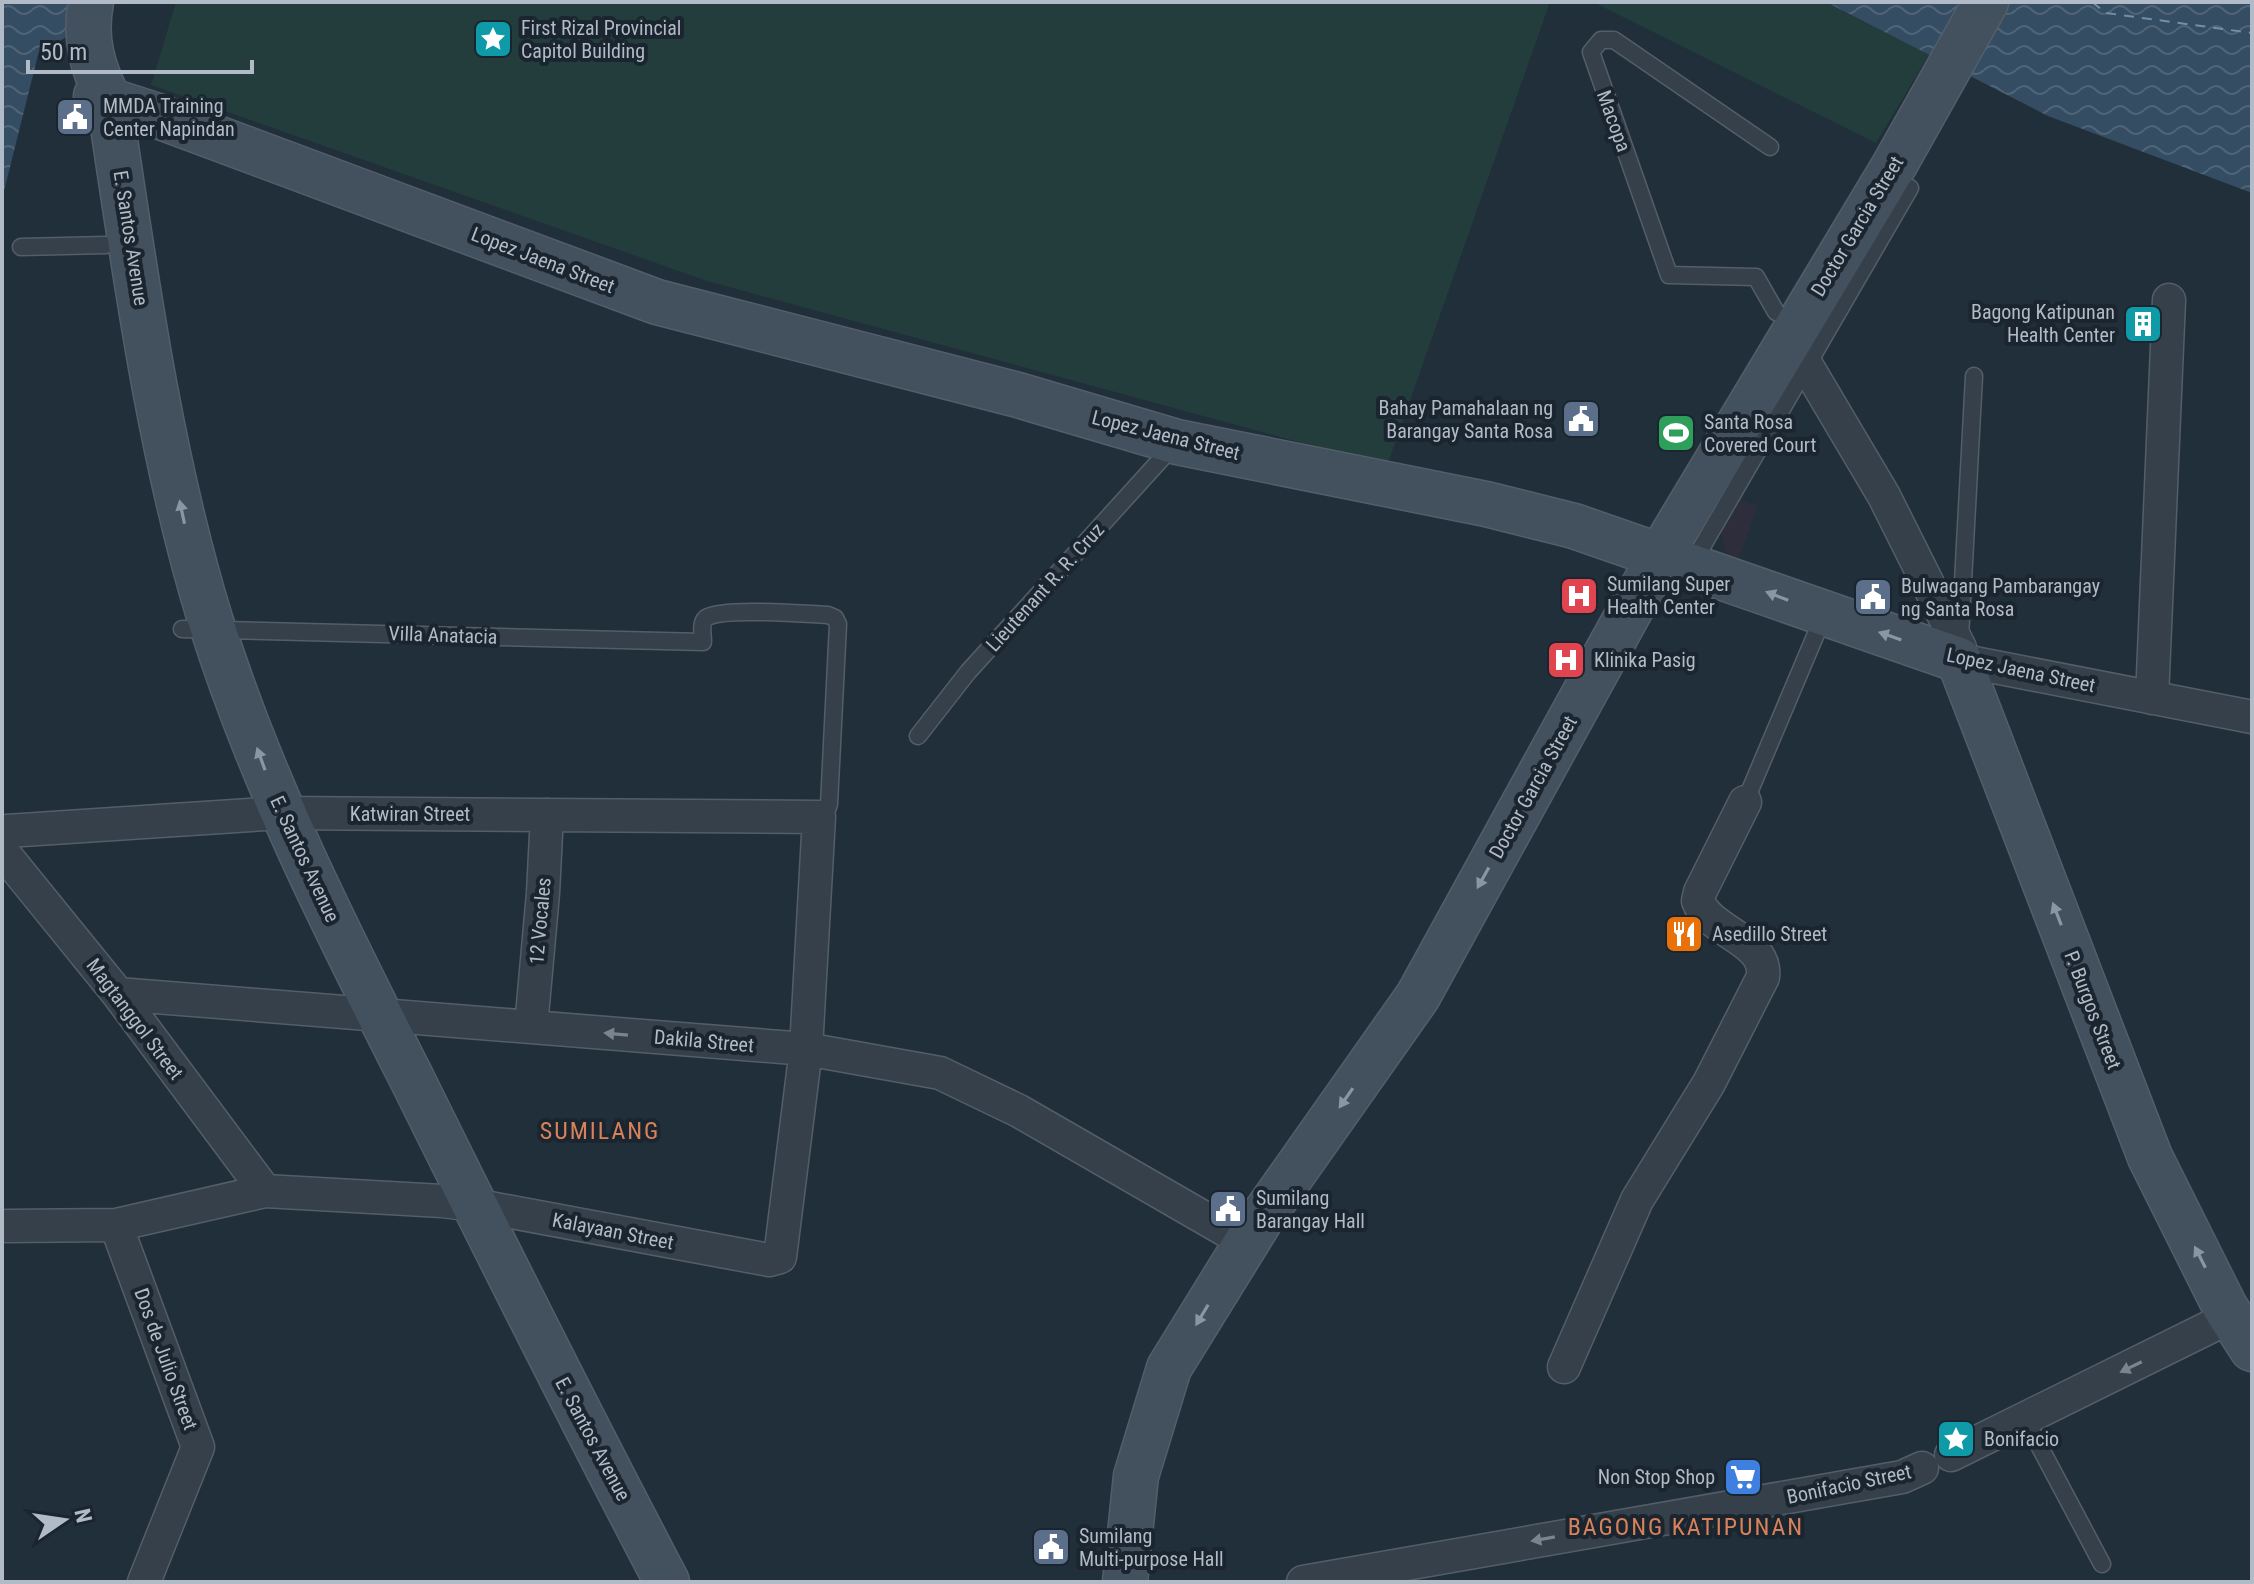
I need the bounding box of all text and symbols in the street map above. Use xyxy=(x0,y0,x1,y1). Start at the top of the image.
place label: First Rizal Provincial Capitol Building xyxy=(521,16,681,63)
place icon: First Rizal Provincial Capitol Building xyxy=(472,18,514,60)
scale bar xyxy=(28,24,252,74)
text: 50 m xyxy=(40,38,87,66)
street label: Macopa xyxy=(1592,87,1636,155)
place label: MMDA Training Center Napindan xyxy=(103,94,235,141)
public building icon: MMDA Training Center Napindan xyxy=(54,96,96,138)
street label: Doctor Garcia Street xyxy=(1806,151,1908,300)
street label: E. Santos Avenue xyxy=(108,169,154,307)
street label: Lopez Jaena Street xyxy=(468,222,618,298)
place label: Bagong Katipunan Health Center xyxy=(1971,300,2115,347)
building icon: Bagong Katipunan Health Center xyxy=(2122,303,2164,345)
place label: Bahay Pamahalaan ng Barangay Santa Rosa xyxy=(1378,396,1553,443)
public building icon: Bahay Pamahalaan ng Barangay Santa Rosa xyxy=(1560,398,1602,440)
street label: Lopez Jaena Street xyxy=(1090,405,1242,465)
place label: Santa Rosa Covered Court xyxy=(1704,410,1816,457)
sports icon: Santa Rosa Covered Court xyxy=(1655,412,1697,454)
one-way arrow xyxy=(175,499,188,524)
street label: Lieutenant R. R. Cruz xyxy=(981,518,1109,656)
place label: Sumilang Super Health Center xyxy=(1607,572,1730,619)
place label: Bulwagang Pambarangay ng Santa Rosa xyxy=(1901,574,2100,621)
hospital icon: Sumilang Super Health Center xyxy=(1558,575,1600,617)
public building icon: Bulwagang Pambarangay ng Santa Rosa xyxy=(1852,576,1894,618)
one-way arrow xyxy=(1765,589,1789,602)
street label: Villa Anatacia xyxy=(388,621,498,649)
one-way arrow xyxy=(1878,629,1902,642)
hospital icon: Klinika Pasig xyxy=(1545,639,1587,681)
street label: Lopez Jaena Street xyxy=(1944,643,2098,698)
place label: Klinika Pasig xyxy=(1594,648,1696,672)
street label: Doctor Garcia Street xyxy=(1484,711,1582,862)
one-way arrow xyxy=(254,747,267,771)
street label: E. Santos Avenue xyxy=(265,792,345,926)
street label: Katwiran Street xyxy=(350,802,470,826)
one-way arrow xyxy=(1476,867,1490,889)
street label: 12 Vocales xyxy=(524,877,556,965)
one-way arrow xyxy=(2050,902,2063,926)
restaurant icon: Asedillo Street xyxy=(1663,913,1705,955)
place label: Asedillo Street xyxy=(1712,922,1827,946)
street label: P. Burgos Street xyxy=(2059,947,2127,1073)
street label: Magtanggol Street xyxy=(82,954,188,1084)
street label: Dakila Street xyxy=(653,1025,755,1057)
one-way arrow xyxy=(603,1027,628,1040)
one-way arrow xyxy=(1339,1088,1354,1109)
district label: SUMILANG xyxy=(540,1117,660,1145)
place label: Sumilang Barangay Hall xyxy=(1256,1186,1365,1233)
public building icon: Sumilang Barangay Hall xyxy=(1207,1188,1249,1230)
street label: Kalayaan Street xyxy=(550,1207,676,1255)
one-way arrow xyxy=(2193,1246,2207,1269)
street label: Dos de Julio Street xyxy=(129,1285,203,1433)
one-way arrow xyxy=(1195,1304,1209,1326)
one-way arrow xyxy=(2119,1360,2142,1374)
street label: E. Santos Avenue xyxy=(550,1373,636,1505)
place icon: Bonifacio xyxy=(1935,1418,1977,1460)
place label: Bonifacio xyxy=(1984,1427,2059,1451)
supermarket icon: Non Stop Shop xyxy=(1722,1456,1764,1498)
street label: Bonifacio Street xyxy=(1785,1459,1913,1509)
place label: Non Stop Shop xyxy=(1598,1465,1715,1489)
north arrow xyxy=(24,1480,104,1560)
text: N xyxy=(69,1506,97,1525)
district label: BAGONG KATIPUNAN xyxy=(1568,1513,1804,1541)
place label: Sumilang Multi-purpose Hall xyxy=(1079,1524,1224,1571)
public building icon: Sumilang Multi-purpose Hall xyxy=(1030,1526,1072,1568)
one-way arrow xyxy=(1531,1534,1556,1546)

